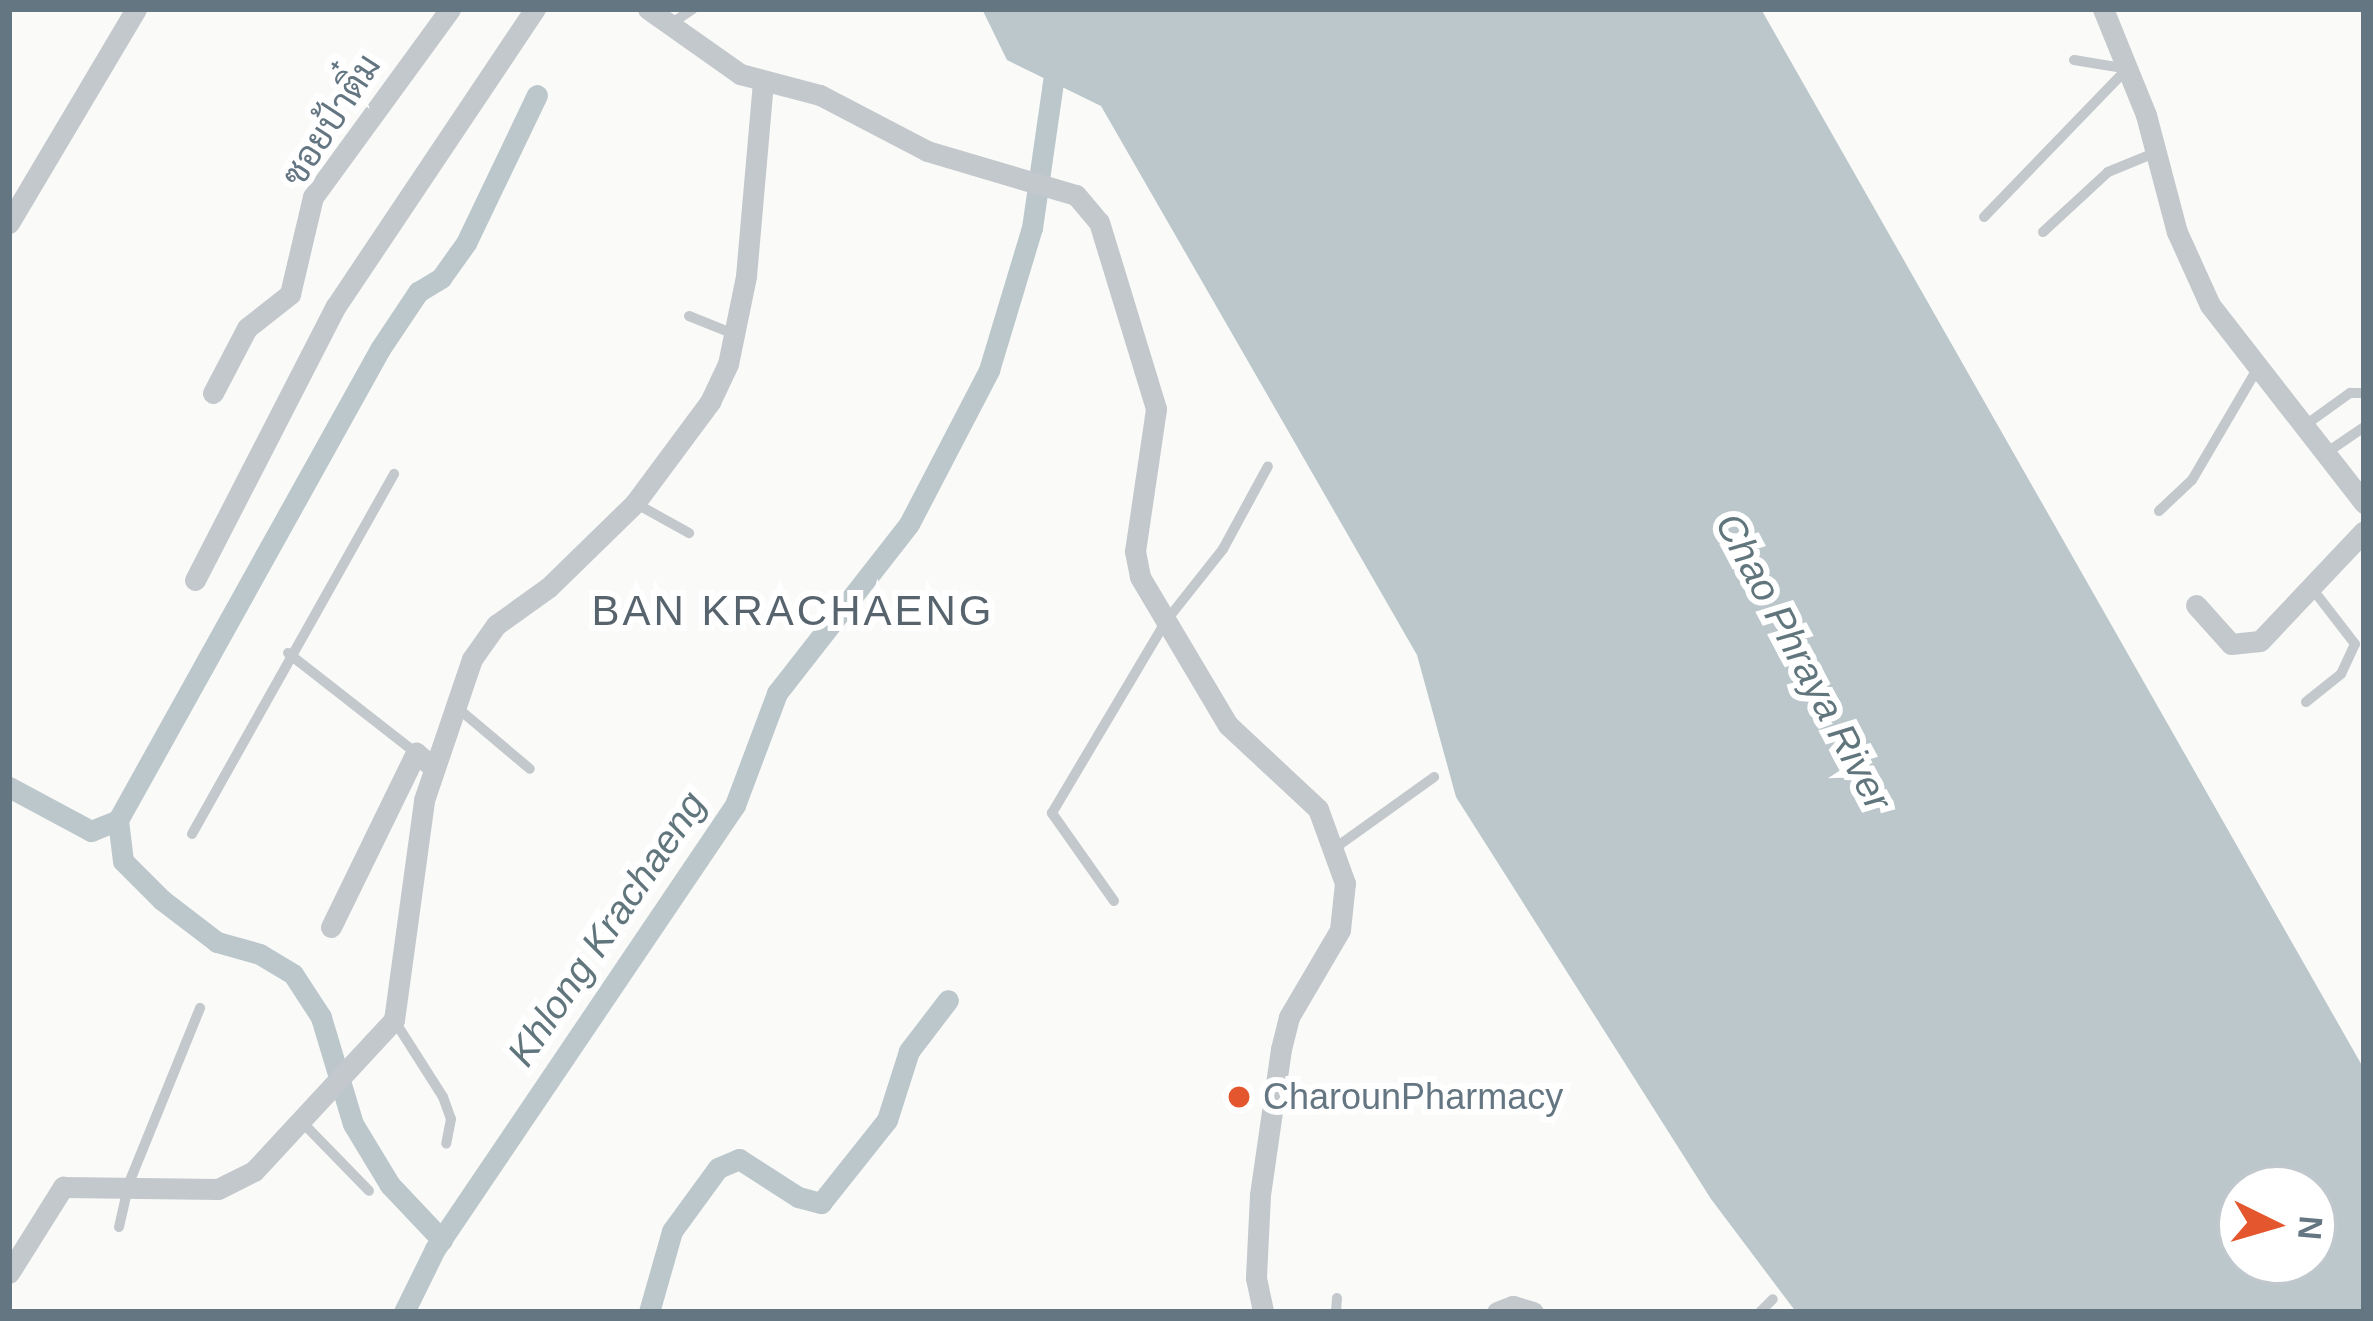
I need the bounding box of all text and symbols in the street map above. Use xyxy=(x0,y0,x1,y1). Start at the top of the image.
street label: ซอยป้าติ๋ม xyxy=(272,46,390,194)
water label: Chao Phraya River xyxy=(1705,506,1901,818)
district label: BAN KRACHAENG xyxy=(591,586,995,636)
water label: Khlong Krachaeng xyxy=(498,783,716,1075)
place label: CharounPharmacy xyxy=(1263,1075,1563,1119)
marker: CharounPharmacy xyxy=(1226,1084,1252,1110)
north arrow xyxy=(2217,1165,2337,1285)
text: N xyxy=(2291,1214,2330,1241)

